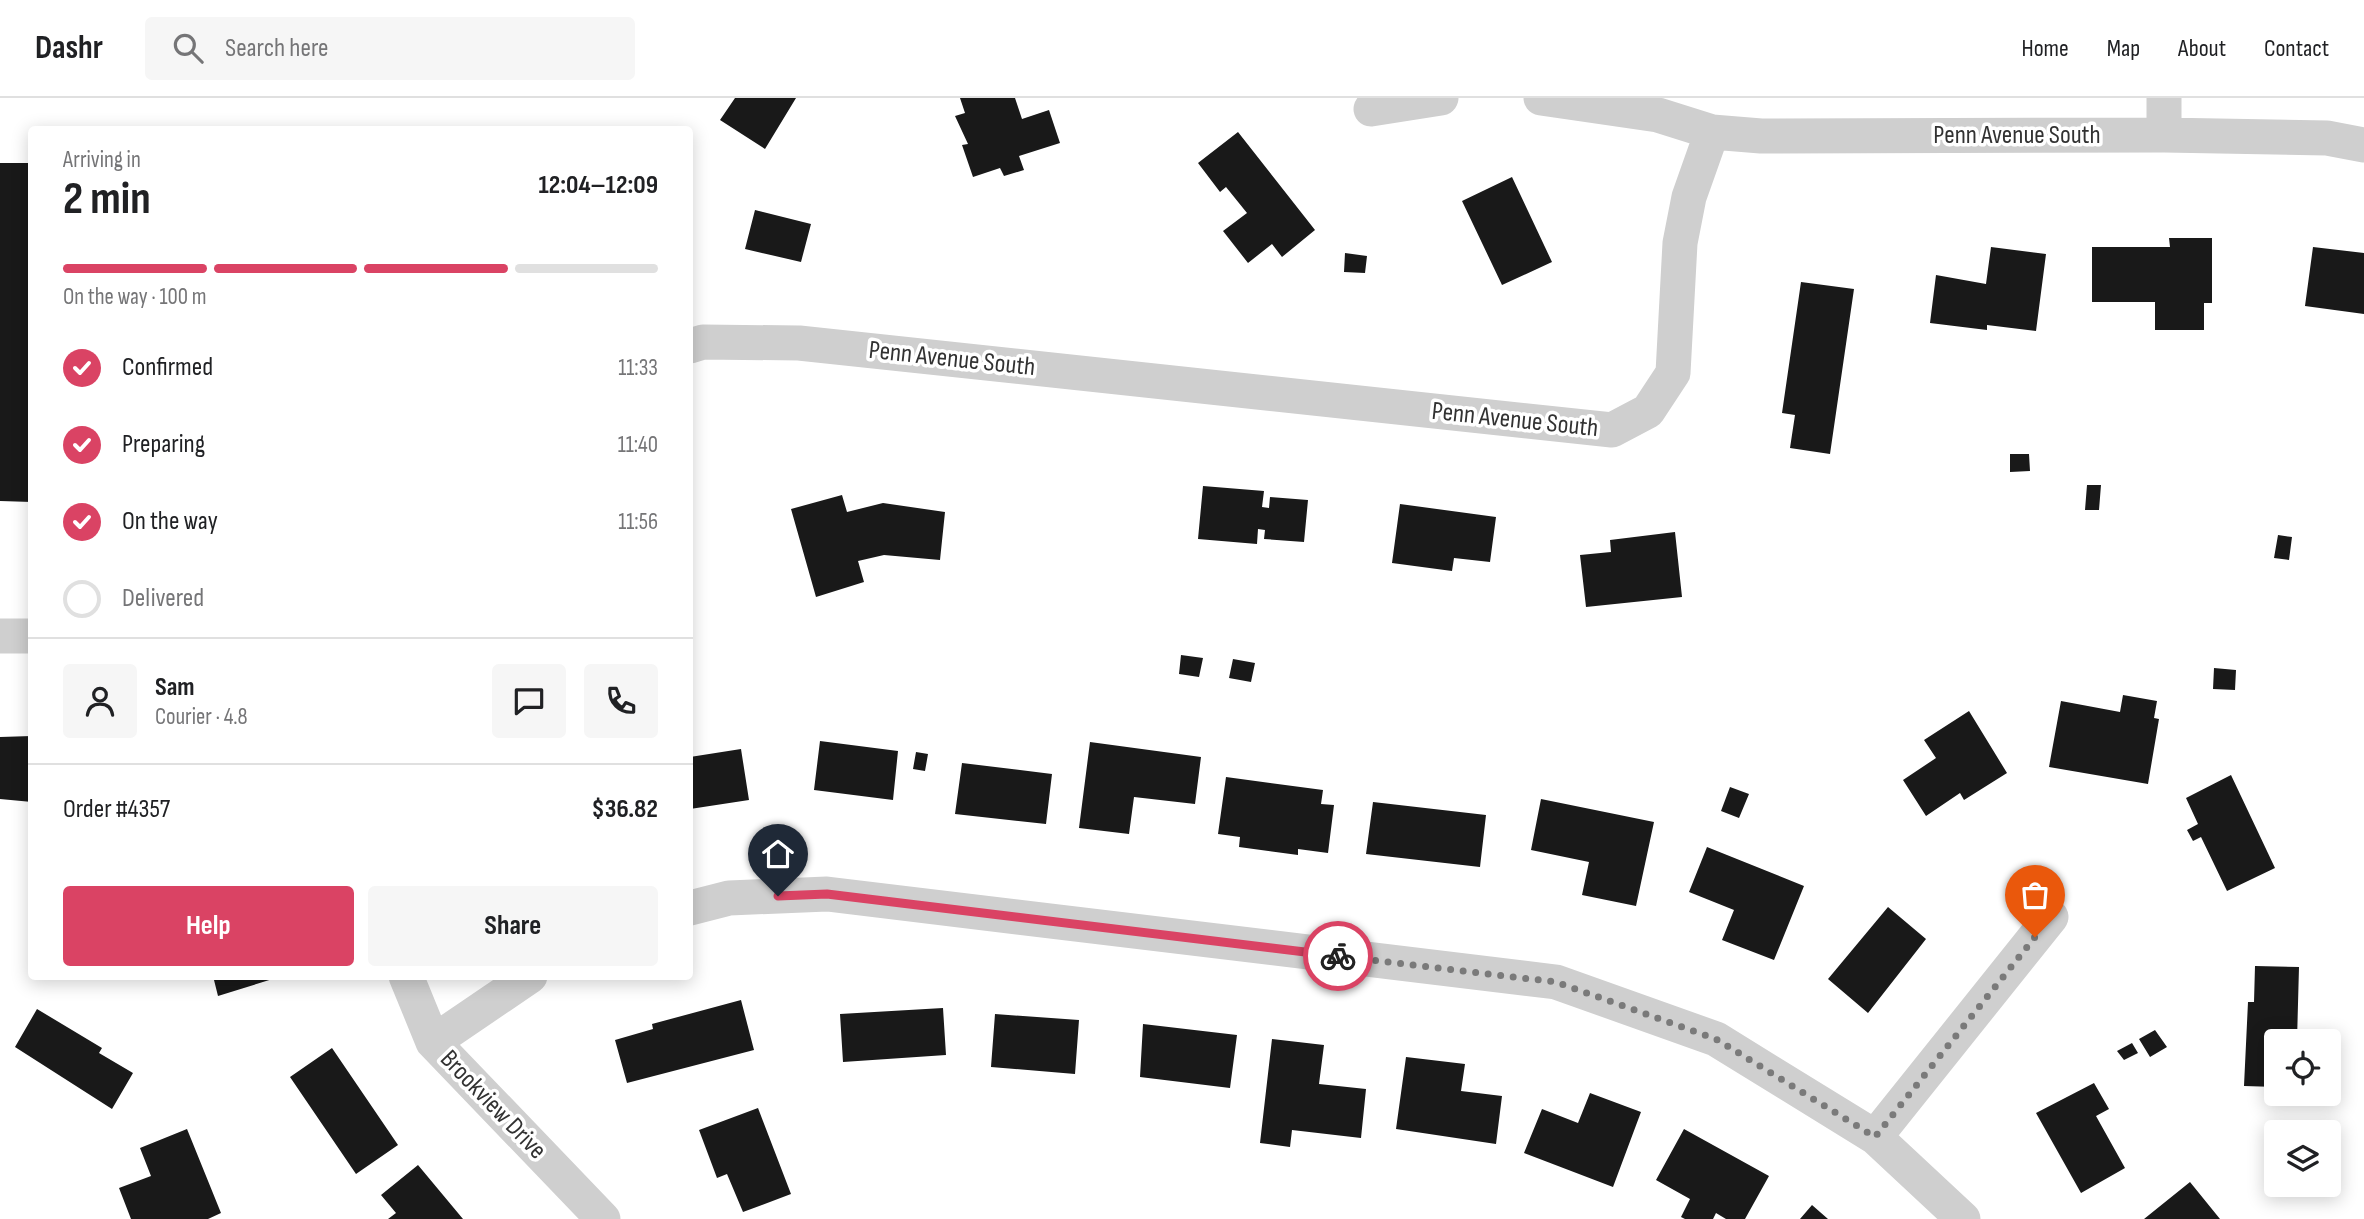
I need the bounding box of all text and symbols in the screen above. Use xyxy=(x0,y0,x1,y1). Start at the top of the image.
search box xyxy=(145,17,635,80)
text: Dashr xyxy=(35,28,103,68)
icon: search xyxy=(169,29,207,67)
text: Search here xyxy=(225,33,328,64)
text: Home xyxy=(2021,34,2069,63)
text: Map xyxy=(2107,34,2140,63)
text: About xyxy=(2178,34,2226,63)
text: Contact xyxy=(2264,34,2329,63)
street label: Penn Avenue South xyxy=(1933,120,2101,151)
text: Arriving in xyxy=(63,146,141,174)
text: 12:04–12:09 xyxy=(538,170,658,201)
text: 2 min xyxy=(63,172,151,227)
text: On the way · 100 m xyxy=(63,283,207,311)
street label: Penn Avenue South xyxy=(867,335,1037,383)
icon: check xyxy=(63,349,101,387)
text: Confirmed xyxy=(122,352,213,383)
text: 11:33 xyxy=(618,354,658,382)
street label: Penn Avenue South xyxy=(1430,396,1600,444)
icon: check xyxy=(63,426,101,464)
text: Preparing xyxy=(122,429,205,460)
text: 11:40 xyxy=(618,431,658,459)
icon: check xyxy=(63,503,101,541)
text: On the way xyxy=(122,506,218,537)
text: 11:56 xyxy=(618,508,658,536)
text: Delivered xyxy=(122,583,204,614)
button: person xyxy=(63,664,137,738)
button: chat xyxy=(492,664,566,738)
button: phone xyxy=(584,664,658,738)
text: Sam xyxy=(155,672,195,703)
text: Courier · 4.8 xyxy=(155,703,248,731)
text: Order #4357 xyxy=(63,794,170,825)
text: $36.82 xyxy=(591,794,658,825)
pin xyxy=(748,824,808,896)
icon: home xyxy=(759,835,797,873)
pin xyxy=(2005,865,2065,937)
icon: bag xyxy=(2016,876,2054,914)
button: Help xyxy=(63,886,354,966)
button: Share xyxy=(368,886,658,966)
courier xyxy=(1303,921,1373,991)
icon: bike xyxy=(1319,937,1357,975)
map controls xyxy=(2264,1029,2341,1197)
button: locate xyxy=(2264,1029,2341,1106)
street label: Brookview Drive xyxy=(433,1044,553,1166)
button: layers xyxy=(2264,1120,2341,1197)

